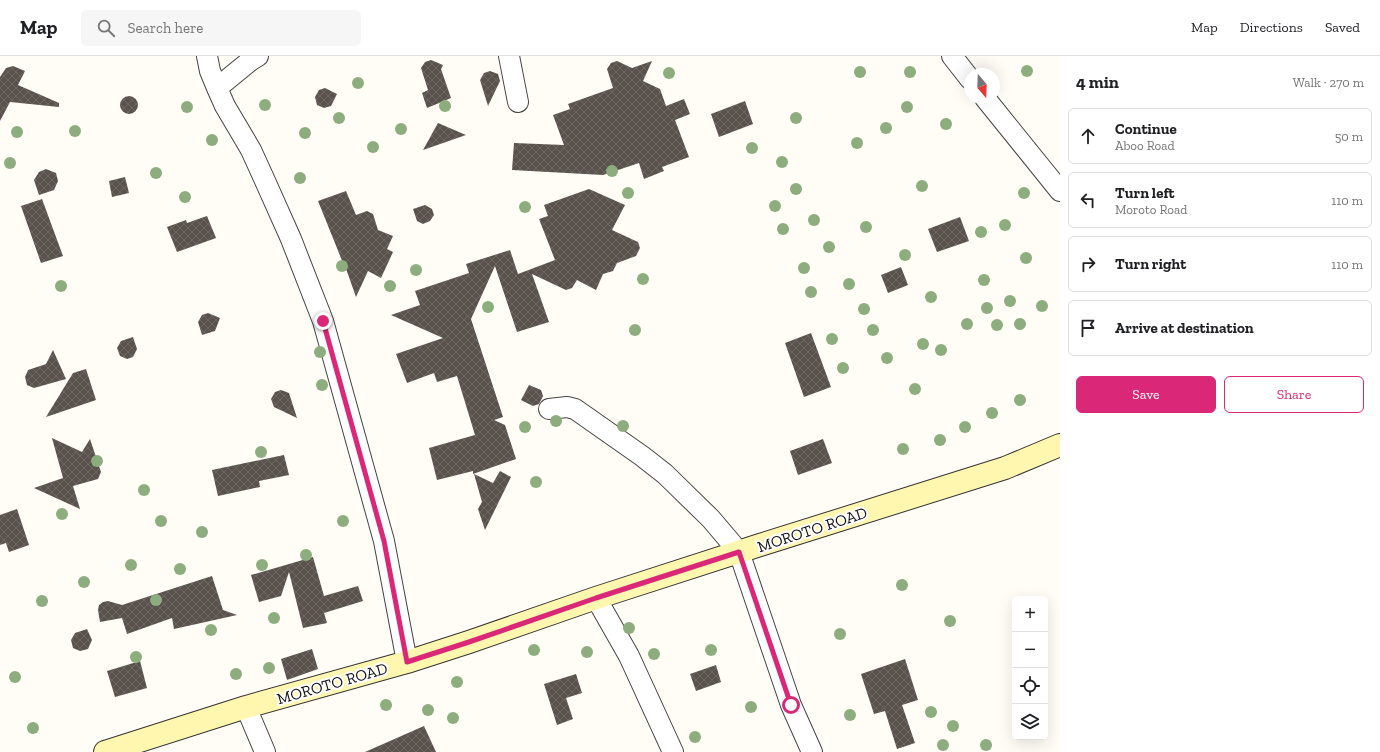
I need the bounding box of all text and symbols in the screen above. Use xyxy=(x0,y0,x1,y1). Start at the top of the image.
search box xyxy=(81,10,361,46)
text: Map xyxy=(20,16,57,39)
icon: search xyxy=(95,17,117,39)
text: Search here xyxy=(127,19,203,37)
text: Map xyxy=(1191,19,1218,36)
text: Directions xyxy=(1240,19,1303,36)
text: Saved xyxy=(1325,19,1360,36)
north arrow xyxy=(964,68,1000,104)
text: 4 min xyxy=(1076,72,1119,92)
text: Walk · 270 m xyxy=(1293,75,1364,90)
text: Continue xyxy=(1115,120,1177,138)
icon: ahead xyxy=(1077,125,1099,147)
text: 50 m xyxy=(1335,129,1363,144)
text: Aboo Road xyxy=(1115,138,1175,153)
text: Turn left xyxy=(1115,184,1175,202)
icon: left xyxy=(1077,189,1099,211)
text: 110 m xyxy=(1331,193,1363,208)
text: Moroto Road xyxy=(1115,202,1187,217)
icon: right xyxy=(1077,253,1099,275)
text: Turn right xyxy=(1115,255,1186,273)
text: 110 m xyxy=(1331,257,1363,272)
route end xyxy=(314,312,332,330)
icon: arrive xyxy=(1077,317,1099,339)
text: Arrive at destination xyxy=(1115,319,1254,337)
button: Save xyxy=(1076,376,1216,413)
button: Share xyxy=(1224,376,1364,413)
street label: MOROTO ROAD xyxy=(755,503,870,556)
map controls xyxy=(1012,596,1048,740)
button: + xyxy=(1012,596,1048,632)
button: − xyxy=(1012,632,1048,668)
street label: MOROTO ROAD xyxy=(275,659,390,708)
button: locate xyxy=(1012,668,1048,704)
route start xyxy=(782,696,800,714)
button: layers xyxy=(1012,704,1048,740)

